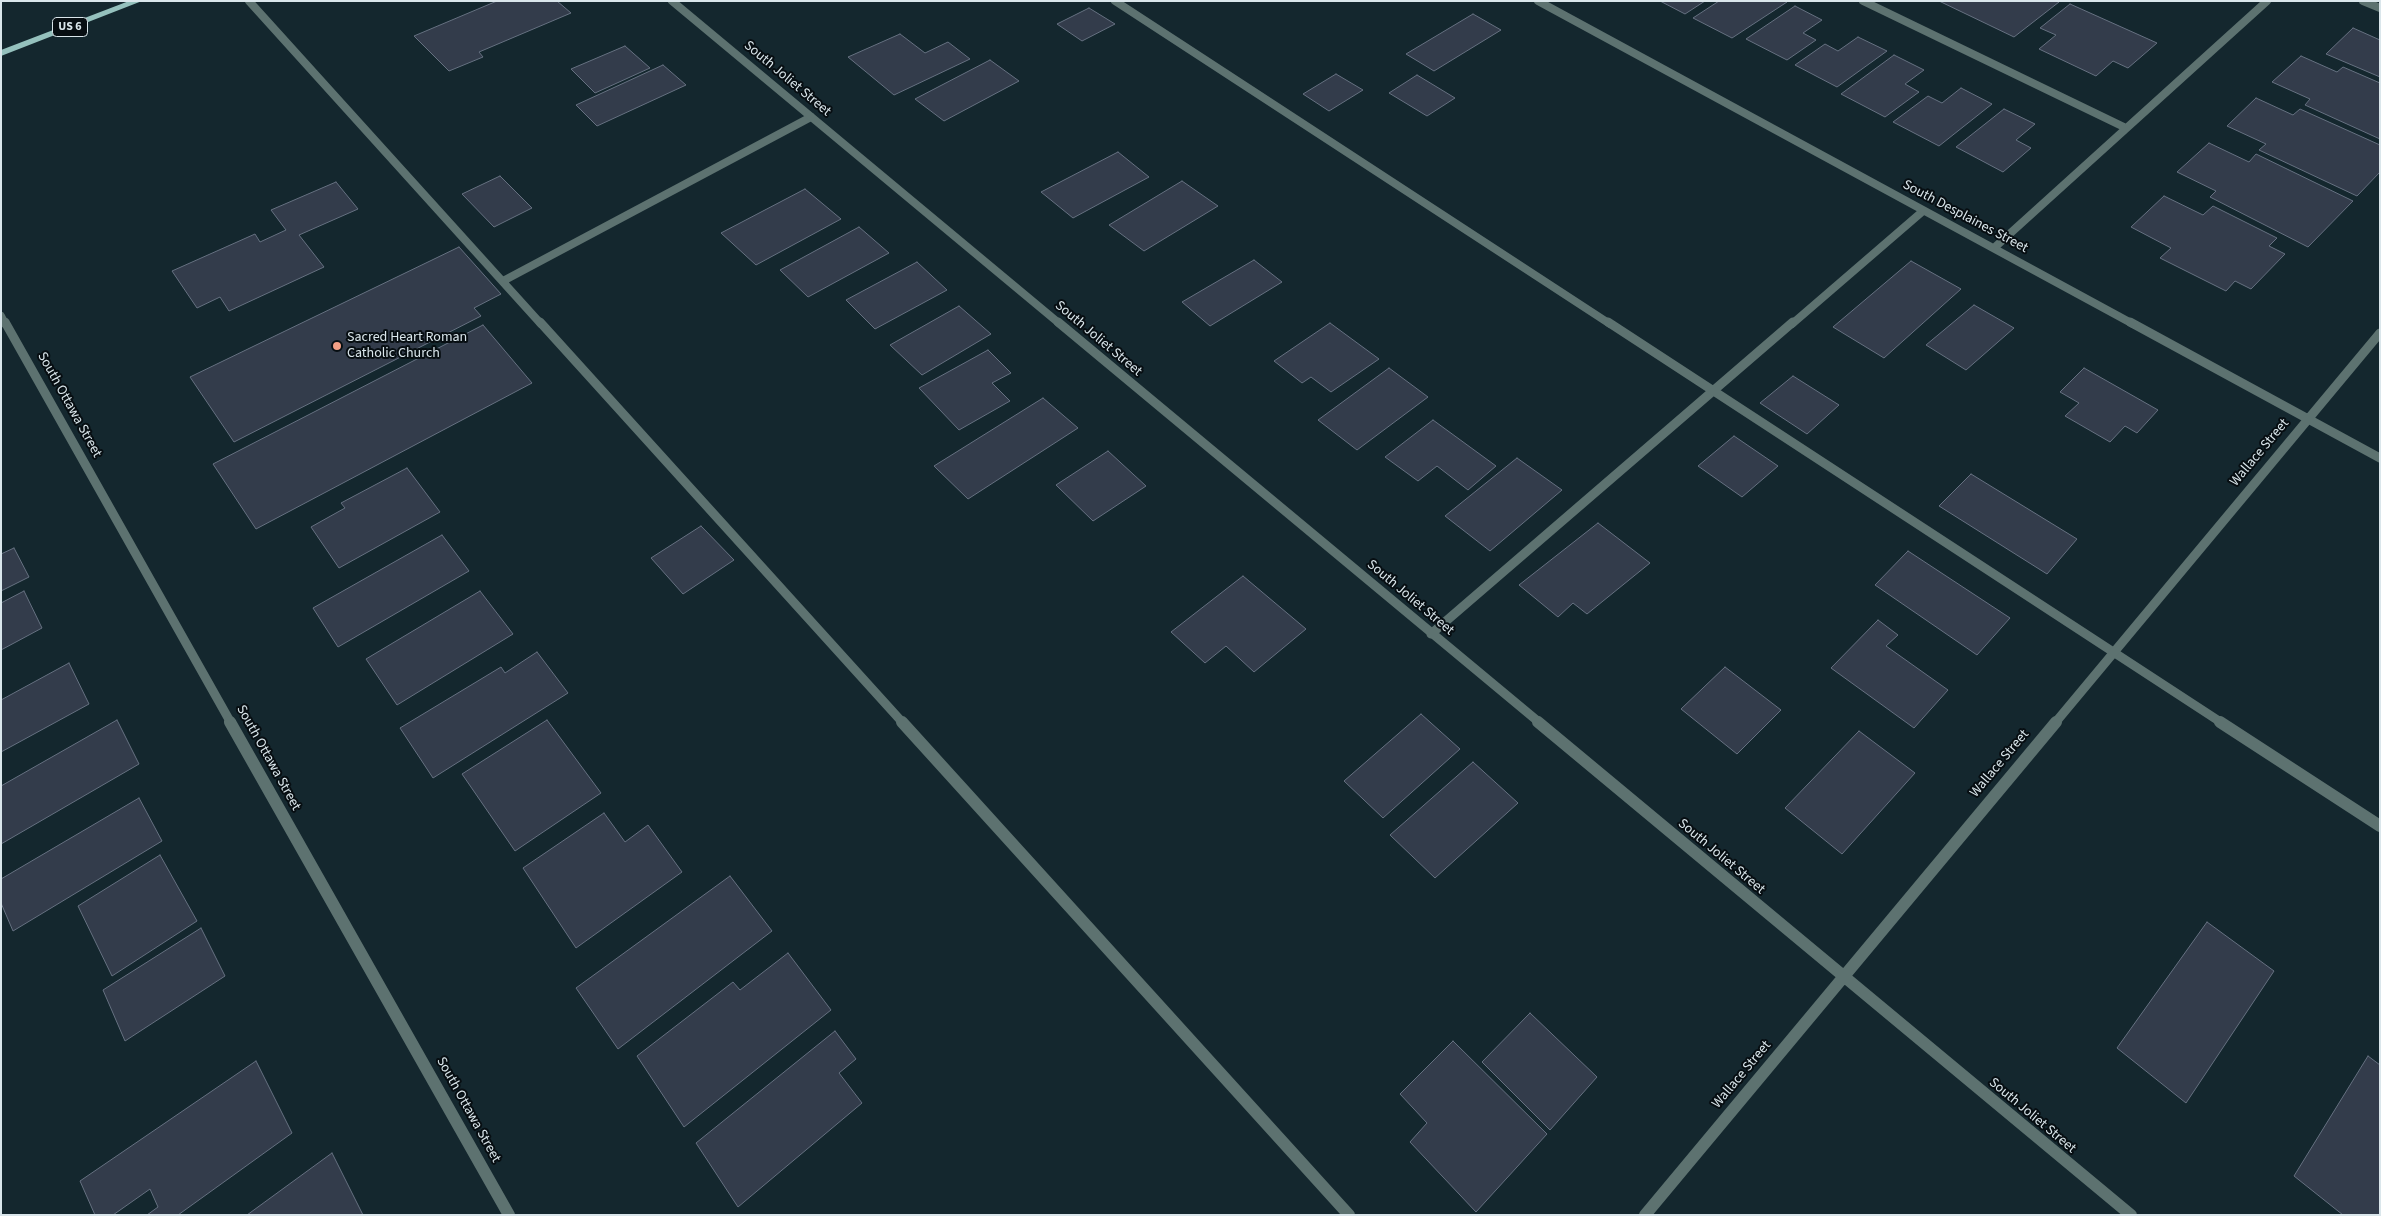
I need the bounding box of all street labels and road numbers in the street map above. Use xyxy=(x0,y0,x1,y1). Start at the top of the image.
road number: US 6 xyxy=(52,18,88,36)
street label: South Joliet Street xyxy=(740,38,834,120)
street label: South Desplaines Street xyxy=(1900,177,2030,257)
street label: South Joliet Street xyxy=(1051,298,1145,380)
street label: South Ottawa Street xyxy=(33,349,105,461)
street label: Wallace Street xyxy=(2227,416,2293,490)
street label: South Joliet Street xyxy=(1363,557,1457,639)
street label: South Ottawa Street xyxy=(232,702,304,814)
street label: Wallace Street xyxy=(1967,727,2033,801)
street label: South Joliet Street xyxy=(1674,816,1768,898)
street label: Wallace Street xyxy=(1709,1038,1775,1112)
street label: South Ottawa Street xyxy=(432,1054,504,1166)
street label: South Joliet Street xyxy=(1985,1075,2079,1157)

